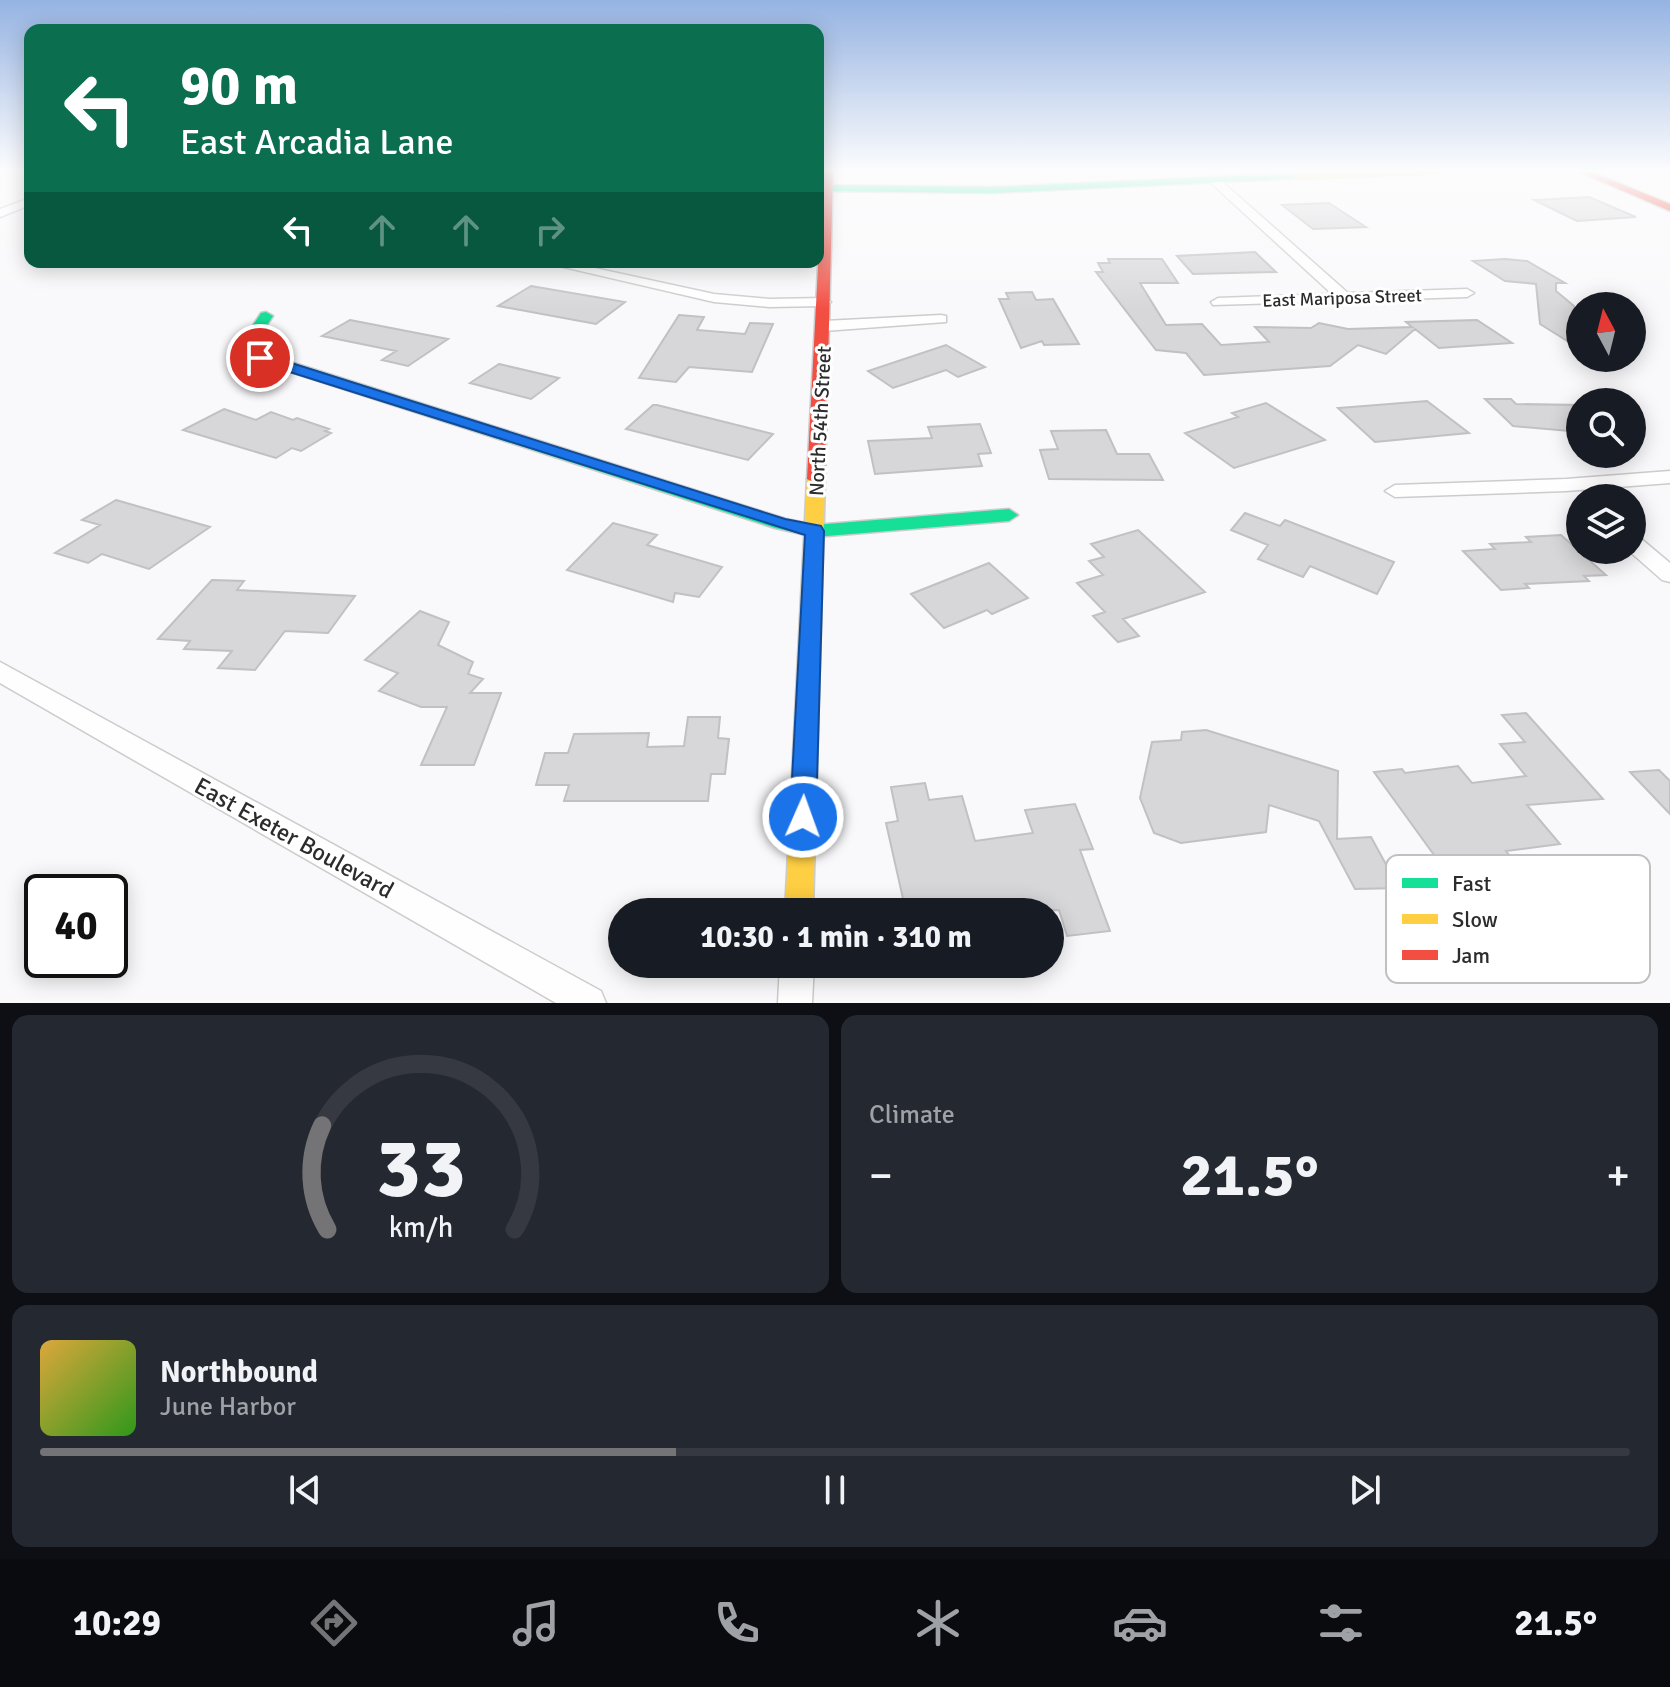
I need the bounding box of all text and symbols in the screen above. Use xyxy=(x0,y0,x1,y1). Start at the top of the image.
text: 90 m xyxy=(180,51,298,120)
icon: left xyxy=(48,56,152,160)
text: East Arcadia Lane xyxy=(180,120,454,165)
icon: left xyxy=(276,208,320,252)
icon: ahead xyxy=(360,208,404,252)
icon: ahead xyxy=(444,208,488,252)
icon: right xyxy=(528,208,572,252)
street label: East Mariposa Street xyxy=(1262,284,1422,312)
north arrow xyxy=(1566,292,1646,372)
map controls xyxy=(1566,292,1646,564)
pin xyxy=(226,324,294,392)
icon: arrive xyxy=(238,336,282,380)
street label: North 54th Street xyxy=(804,345,837,497)
button: search xyxy=(1566,388,1646,468)
button: layers xyxy=(1566,484,1646,564)
street label: East Exeter Boulevard xyxy=(189,771,399,905)
position arrow xyxy=(761,775,845,859)
legend xyxy=(1386,855,1650,983)
text: Fast xyxy=(1452,870,1492,897)
speed limit sign: 40 xyxy=(24,874,128,978)
text: Slow xyxy=(1452,906,1498,933)
text: 10:30 · 1 min · 310 m xyxy=(700,919,972,956)
text: Jam xyxy=(1452,942,1490,969)
text: Climate xyxy=(869,1099,955,1131)
text: 33 xyxy=(376,1118,465,1220)
text: 21.5° xyxy=(1180,1139,1319,1213)
text: − xyxy=(869,1149,893,1203)
text: + xyxy=(1606,1149,1630,1203)
text: km/h xyxy=(388,1210,453,1245)
text: Northbound xyxy=(160,1354,318,1391)
text: June Harbor xyxy=(160,1391,296,1423)
icon: previous xyxy=(283,1468,327,1512)
icon: pause xyxy=(813,1468,857,1512)
icon: next xyxy=(1343,1468,1387,1512)
icon: directions xyxy=(306,1595,362,1651)
icon: music xyxy=(508,1595,564,1651)
icon: phone xyxy=(709,1595,765,1651)
icon: climate xyxy=(910,1595,966,1651)
icon: car xyxy=(1112,1595,1168,1651)
icon: filters xyxy=(1313,1595,1369,1651)
text: 10:29 xyxy=(73,1601,161,1646)
text: 21.5° xyxy=(1514,1601,1597,1646)

